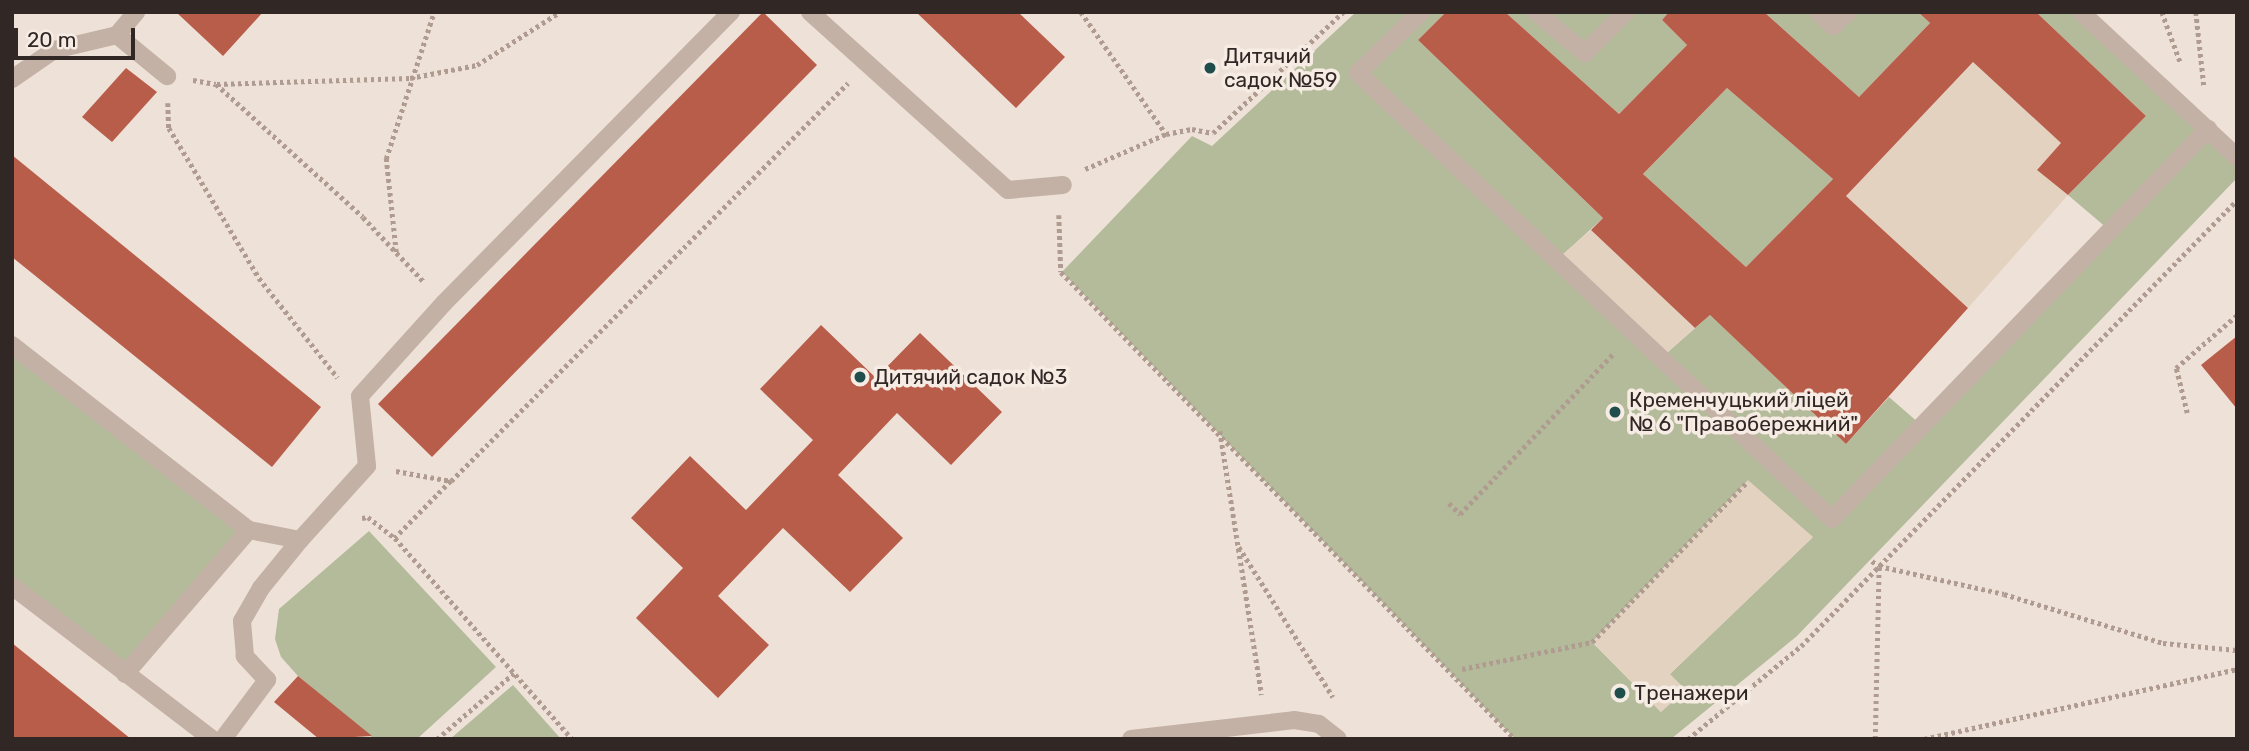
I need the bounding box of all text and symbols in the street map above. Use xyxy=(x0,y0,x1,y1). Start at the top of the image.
scale bar xyxy=(18,14,138,58)
text: 20 m xyxy=(27,27,76,52)
place label: Дитячий садок №59 xyxy=(1224,43,1337,93)
marker: Дитячий садок №59 xyxy=(1202,60,1218,76)
place label: Дитячий садок №3 xyxy=(874,364,1067,390)
marker: Дитячий садок №3 xyxy=(852,369,868,385)
place label: Кременчуцький ліцей № 6 "Правобережний" xyxy=(1629,387,1858,437)
marker: Кременчуцький ліцей № 6 "Правобережний" xyxy=(1607,404,1623,420)
place label: Тренажери xyxy=(1634,680,1749,706)
marker: Тренажери xyxy=(1612,685,1628,701)

